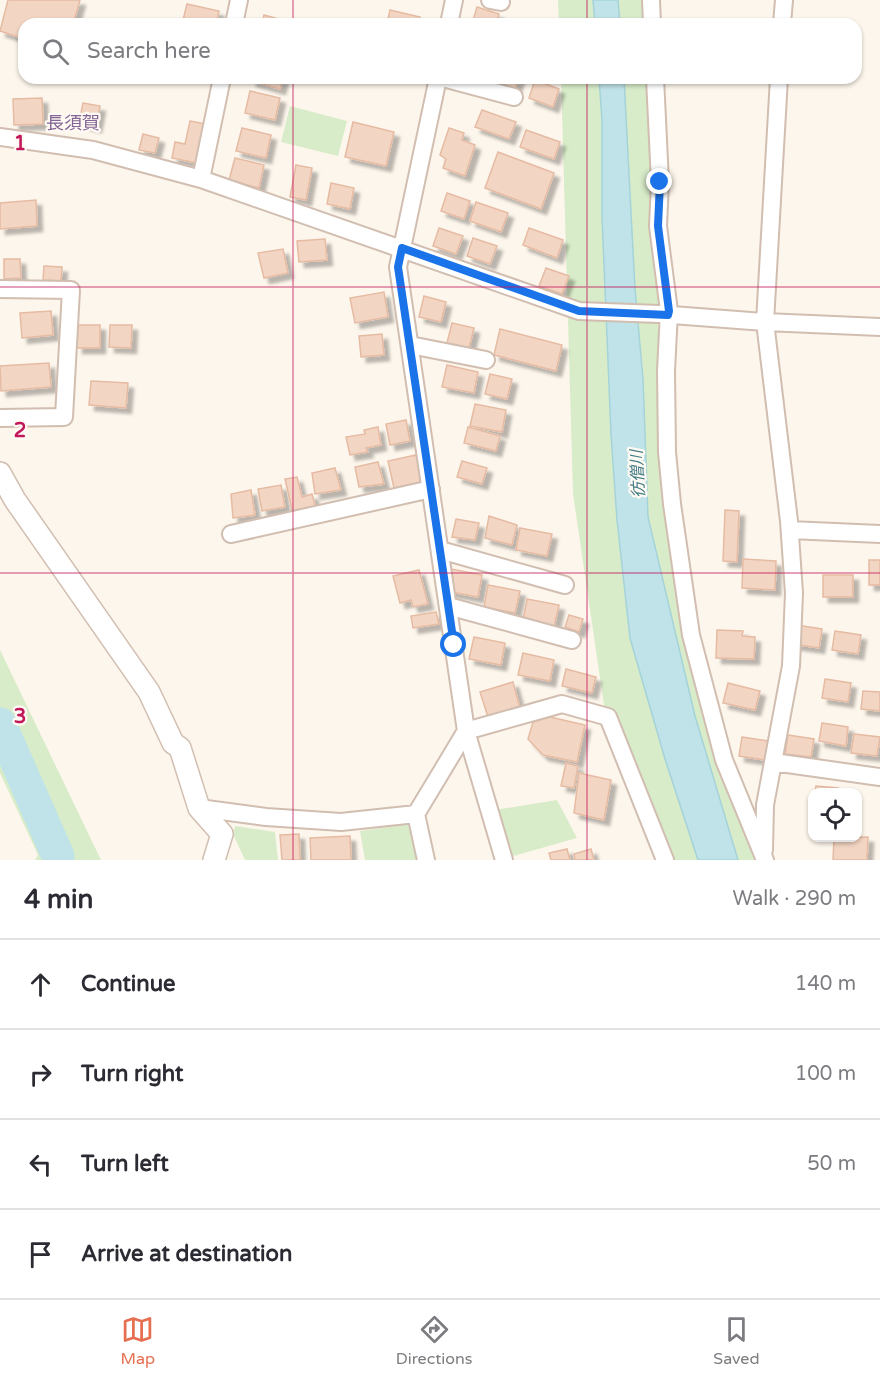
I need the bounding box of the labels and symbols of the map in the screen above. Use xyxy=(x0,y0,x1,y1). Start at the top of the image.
district label: 長須賀 xyxy=(46,112,100,134)
text: 1 xyxy=(14,132,26,156)
route end xyxy=(646,168,672,194)
text: 2 xyxy=(14,419,26,443)
water label: 彷僧川 xyxy=(627,448,649,498)
route start xyxy=(440,631,466,657)
text: 3 xyxy=(14,705,26,729)

